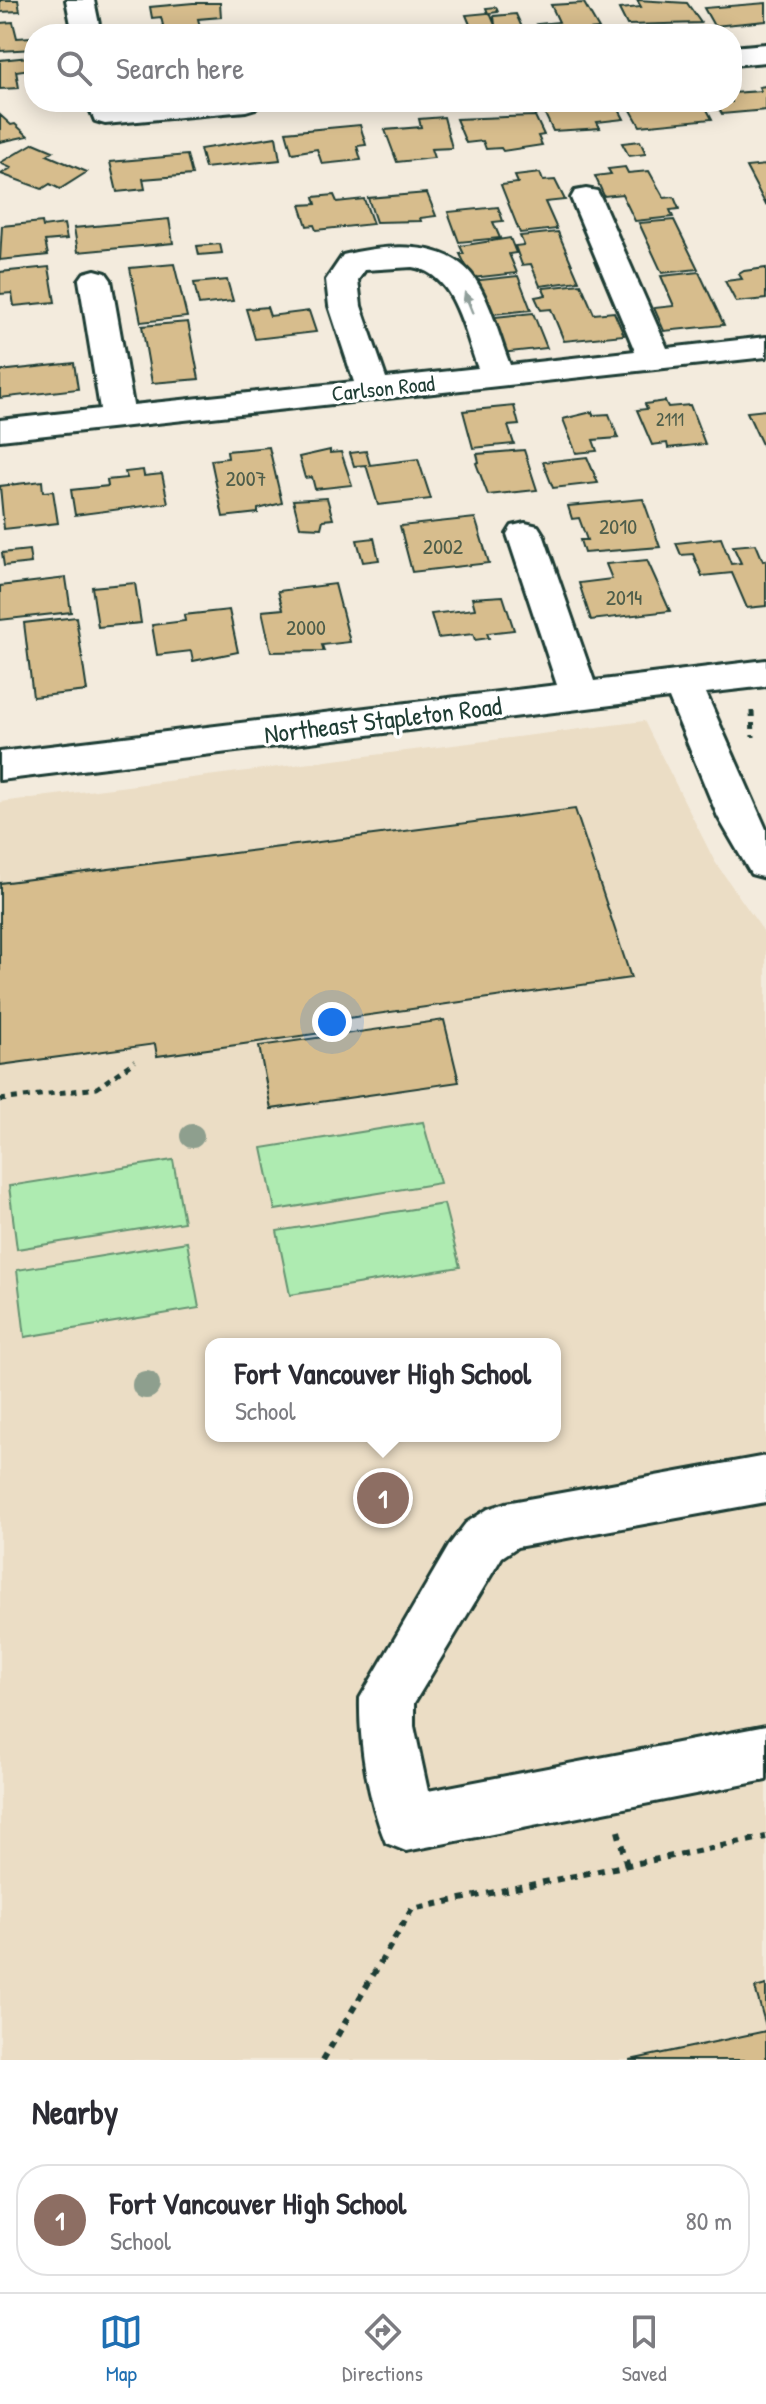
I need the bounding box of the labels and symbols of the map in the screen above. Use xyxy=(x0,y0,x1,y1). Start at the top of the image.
one-way arrow xyxy=(462,291,475,315)
street label: Carlson Road xyxy=(330,368,436,408)
house number: 2111 xyxy=(656,407,684,432)
house number: 2007 xyxy=(226,463,266,493)
house number: 2010 xyxy=(599,511,637,541)
house number: 2002 xyxy=(423,531,464,561)
house number: 2014 xyxy=(606,582,642,612)
house number: 2000 xyxy=(286,612,326,642)
street label: Northeast Stapleton Road xyxy=(262,688,504,751)
your location xyxy=(312,1002,352,1042)
pin: 1 xyxy=(357,1468,409,1528)

